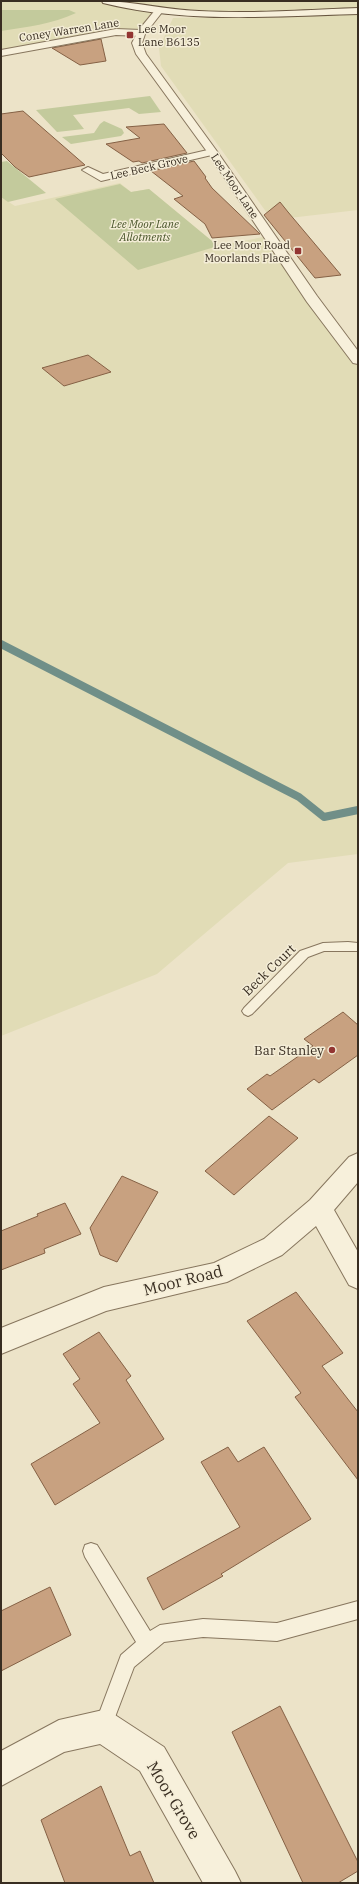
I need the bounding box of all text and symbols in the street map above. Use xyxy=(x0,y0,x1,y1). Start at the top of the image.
street label: Coney Warren Lane xyxy=(18,15,120,45)
place label: Lee Moor Lane B6135 xyxy=(138,22,200,49)
marker: Lee Moor Lane B6135 xyxy=(125,30,135,40)
street label: Lee Beck Grove xyxy=(109,151,189,183)
street label: Lee Moor Lane xyxy=(208,151,262,221)
park label: Lee Moor Lane Allotments xyxy=(110,217,179,244)
place label: Lee Moor Road Moorlands Place xyxy=(204,238,290,265)
marker: Lee Moor Road Moorlands Place xyxy=(293,246,303,256)
street label: Beck Court xyxy=(239,940,299,999)
place label: Bar Stanley xyxy=(254,1042,324,1059)
marker: Bar Stanley xyxy=(327,1045,337,1055)
street label: Moor Road xyxy=(141,1260,225,1300)
street label: Moor Grove xyxy=(143,1757,205,1843)

